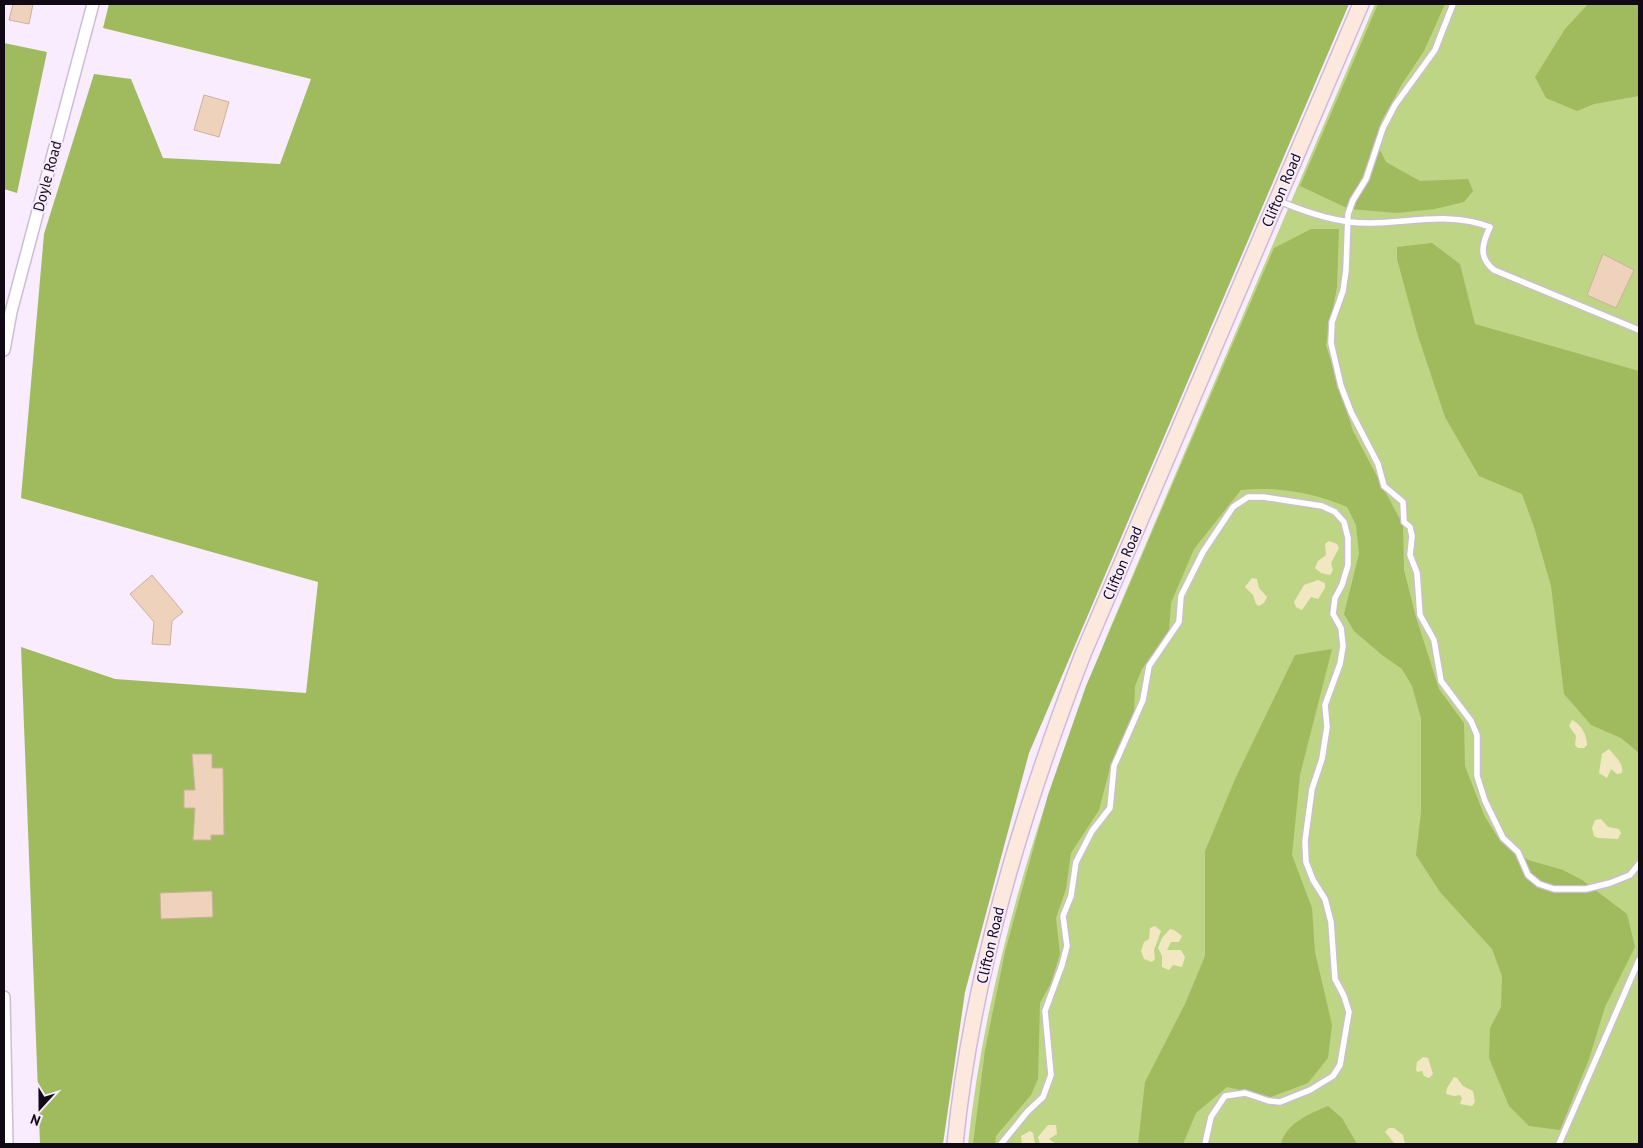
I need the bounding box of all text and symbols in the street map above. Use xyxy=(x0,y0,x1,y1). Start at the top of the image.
street label: Doyle Road xyxy=(28,139,66,213)
street label: Clifton Road xyxy=(1257,150,1305,230)
street label: Clifton Road xyxy=(1098,523,1146,603)
street label: Clifton Road xyxy=(972,905,1008,985)
north arrow xyxy=(15,1083,65,1133)
text: N xyxy=(28,1110,43,1130)

